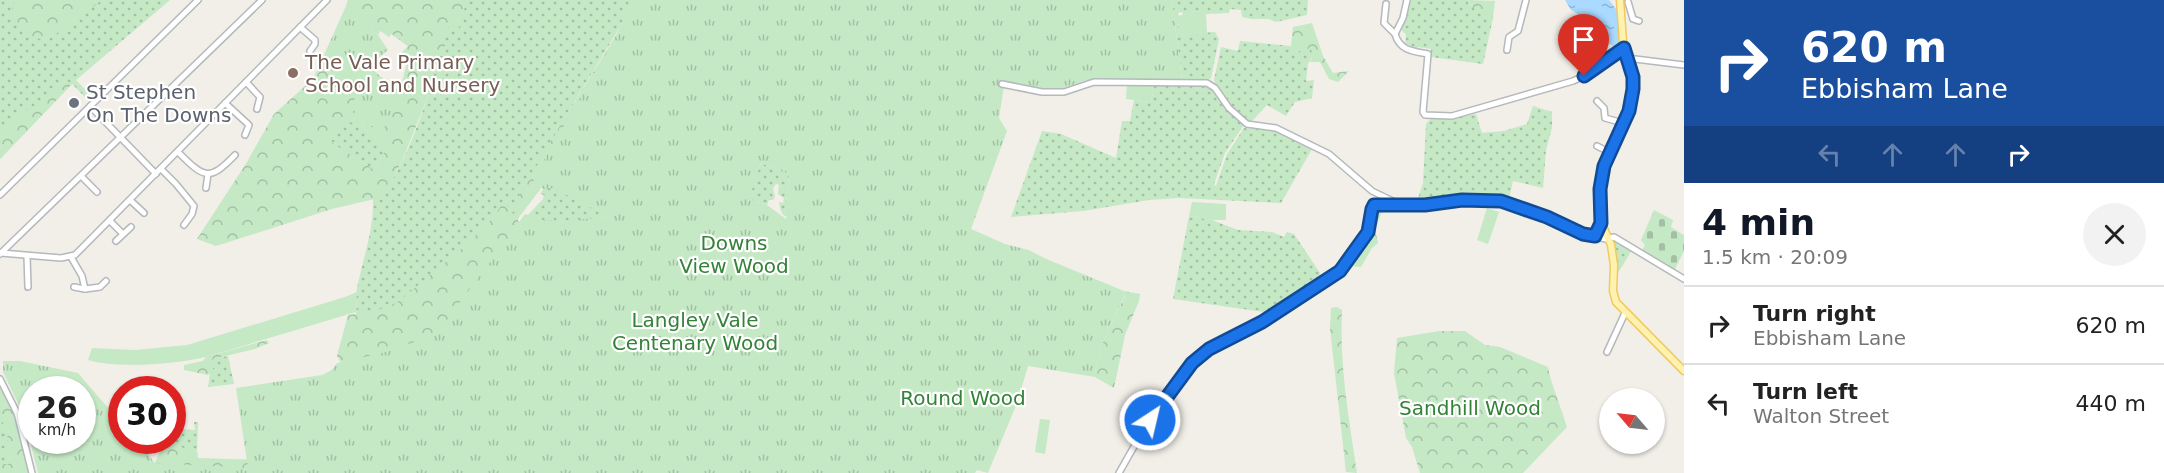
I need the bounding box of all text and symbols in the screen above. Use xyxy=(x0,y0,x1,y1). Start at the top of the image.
pin xyxy=(1558,14,1609,76)
icon: arrive xyxy=(1567,23,1600,56)
text: 620 m xyxy=(1801,23,1947,72)
icon: right xyxy=(1702,24,1780,102)
place label: The Vale Primary School and Nursery xyxy=(304,50,501,97)
marker: The Vale Primary School and Nursery xyxy=(286,66,300,80)
text: Ebbisham Lane xyxy=(1801,73,2008,104)
place label: St Stephen On The Downs xyxy=(86,80,231,127)
marker: St Stephen On The Downs xyxy=(67,96,81,110)
icon: left xyxy=(1813,138,1846,171)
icon: ahead xyxy=(1876,138,1909,171)
icon: ahead xyxy=(1939,138,1972,171)
icon: right xyxy=(2002,138,2035,171)
text: 4 min xyxy=(1702,202,1815,243)
button: close xyxy=(2083,203,2146,266)
park label: Downs View Wood xyxy=(679,231,789,278)
text: 1.5 km · 20:09 xyxy=(1702,245,1848,269)
text: Turn right xyxy=(1753,301,1876,326)
park label: Langley Vale Centenary Wood xyxy=(612,308,778,355)
icon: right xyxy=(1702,309,1735,342)
text: 620 m xyxy=(2076,313,2146,338)
text: Ebbisham Lane xyxy=(1753,326,1906,350)
speed limit sign: 30 xyxy=(108,376,186,454)
text: Turn left xyxy=(1753,379,1858,404)
park label: Round Wood xyxy=(900,386,1026,410)
icon: left xyxy=(1702,387,1735,420)
position arrow xyxy=(1118,388,1182,452)
north arrow xyxy=(1599,388,1665,454)
map controls xyxy=(1599,388,1665,454)
text: 26 xyxy=(36,390,78,425)
text: 440 m xyxy=(2076,391,2146,416)
park label: Sandhill Wood xyxy=(1399,396,1541,420)
text: Walton Street xyxy=(1753,404,1889,428)
text: km/h xyxy=(38,421,76,439)

